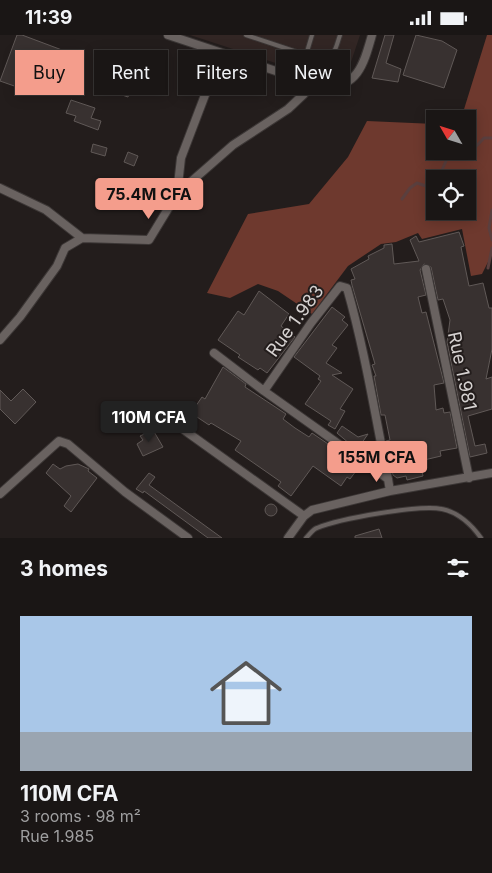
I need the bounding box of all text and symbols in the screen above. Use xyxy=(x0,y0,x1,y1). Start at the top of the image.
text: 11:39 xyxy=(25,6,72,29)
chip: Buy xyxy=(15,50,84,95)
chip: Rent xyxy=(94,50,168,95)
chip: Filters xyxy=(178,50,266,95)
chip: New xyxy=(276,50,350,95)
north arrow xyxy=(426,110,476,160)
map controls xyxy=(426,110,476,220)
button: locate xyxy=(426,170,476,220)
pin: 75.4M CFA xyxy=(92,177,206,220)
text: 75.4M CFA xyxy=(106,184,192,204)
street label: Rue 1.983 xyxy=(262,281,328,361)
street label: Rue 1.981 xyxy=(444,330,481,412)
pin: 110M CFA xyxy=(97,401,201,443)
text: 110M CFA xyxy=(112,407,187,427)
pin: 155M CFA xyxy=(325,441,429,483)
text: 155M CFA xyxy=(338,447,416,467)
icon: filters xyxy=(444,554,472,582)
text: 3 homes xyxy=(20,556,108,581)
icon: home xyxy=(201,648,291,738)
text: 110M CFA xyxy=(20,781,118,806)
text: 3 rooms · 98 m² xyxy=(20,806,141,826)
text: Rue 1.985 xyxy=(20,826,94,846)

